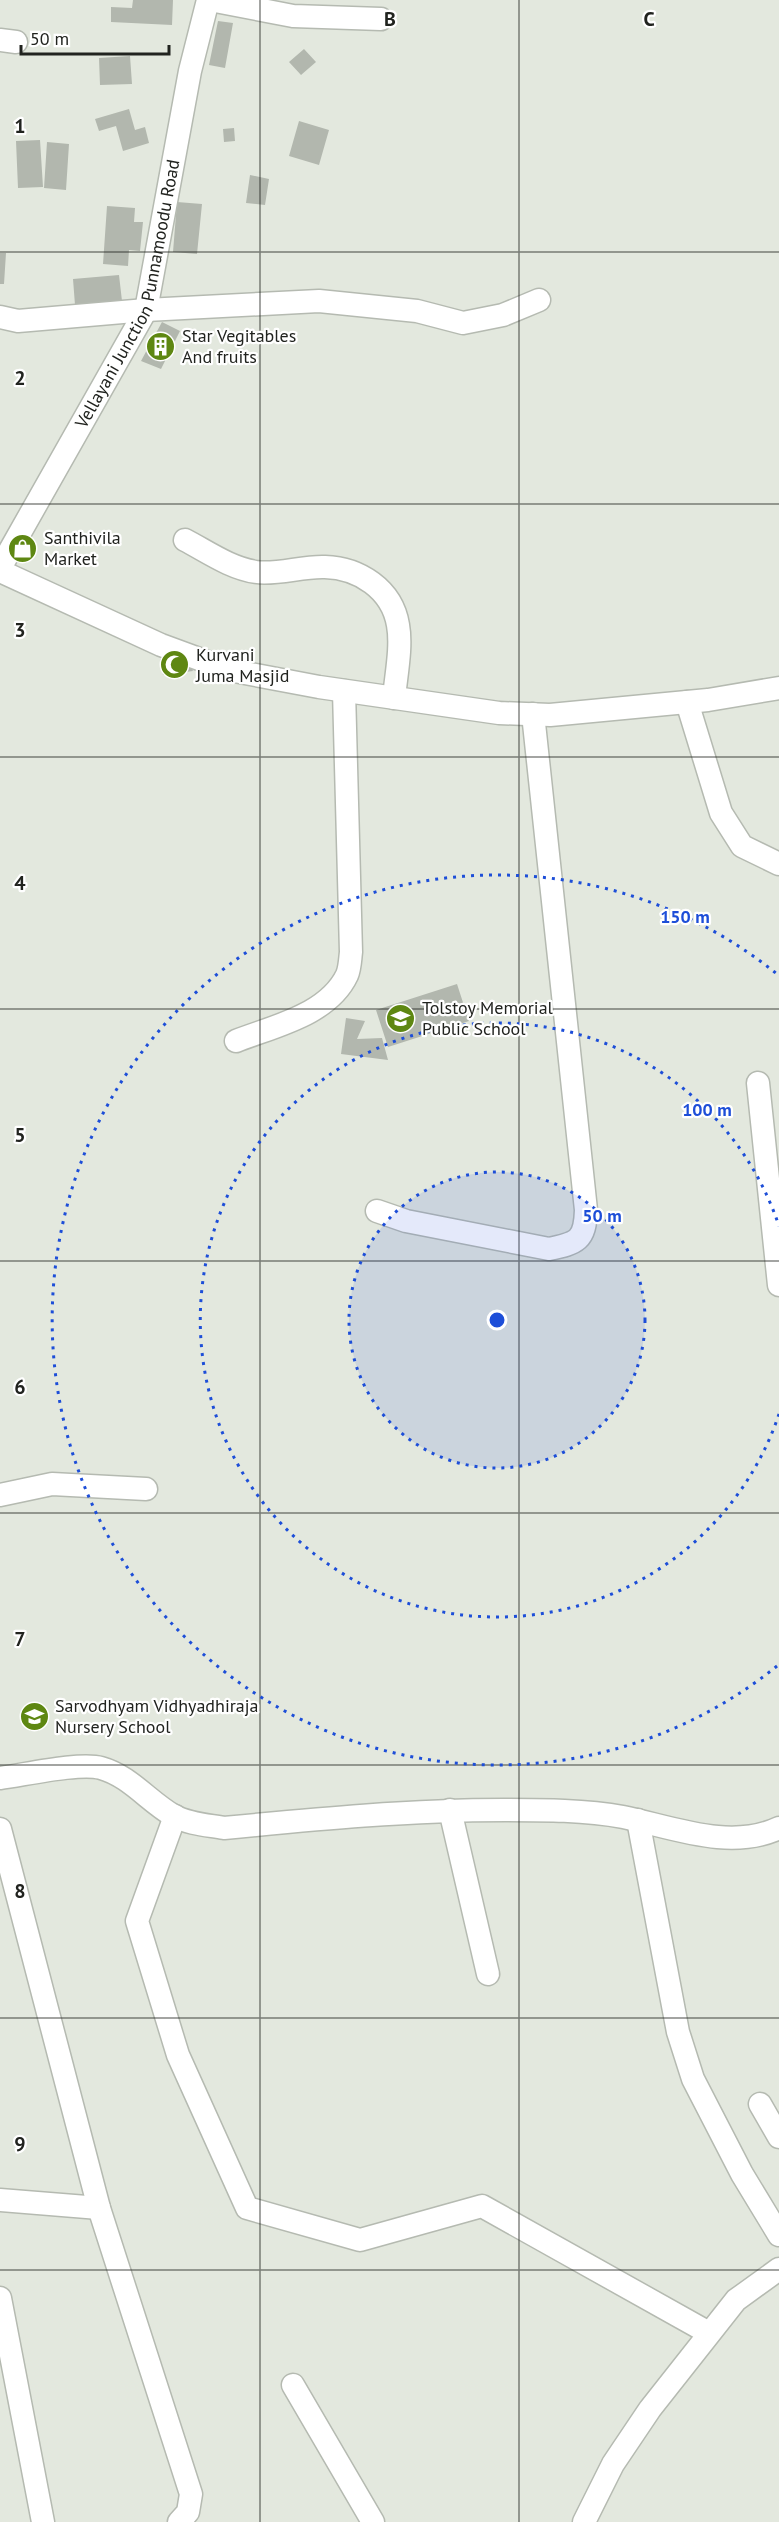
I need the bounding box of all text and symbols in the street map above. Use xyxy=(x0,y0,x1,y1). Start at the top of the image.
text: B xyxy=(384,6,396,32)
text: C xyxy=(643,6,655,32)
scale bar xyxy=(21,18,170,56)
text: 50 m xyxy=(30,27,69,50)
text: 1 xyxy=(14,113,26,139)
street label: Vellayani Junction Punnamoodu Road xyxy=(69,157,185,433)
place label: Star Vegitables And fruits xyxy=(182,324,296,368)
building icon: Star Vegitables And fruits xyxy=(145,330,177,362)
text: 2 xyxy=(14,365,26,391)
place label: Santhivila Market xyxy=(44,526,121,570)
shop icon: Santhivila Market xyxy=(7,532,39,564)
text: 3 xyxy=(14,617,26,643)
place label: Kurvani Juma Masjid xyxy=(195,643,289,687)
mosque icon: Kurvani Juma Masjid xyxy=(159,649,191,681)
text: 4 xyxy=(14,870,26,896)
text: 150 m xyxy=(660,905,710,928)
place label: Tolstoy Memorial Public School xyxy=(422,996,554,1040)
school or university icon: Tolstoy Memorial Public School xyxy=(385,1002,417,1034)
text: 100 m xyxy=(682,1098,732,1121)
text: 5 xyxy=(14,1122,26,1148)
text: 50 m xyxy=(582,1204,622,1227)
centre of rings xyxy=(487,1310,507,1330)
text: 6 xyxy=(14,1374,26,1400)
text: 7 xyxy=(14,1626,26,1652)
place label: Sarvodhyam Vidhyadhiraja Nursery School xyxy=(55,1694,259,1738)
school or university icon: Sarvodhyam Vidhyadhiraja Nursery School xyxy=(18,1700,50,1732)
text: 8 xyxy=(14,1878,26,1904)
text: 9 xyxy=(14,2131,26,2157)

